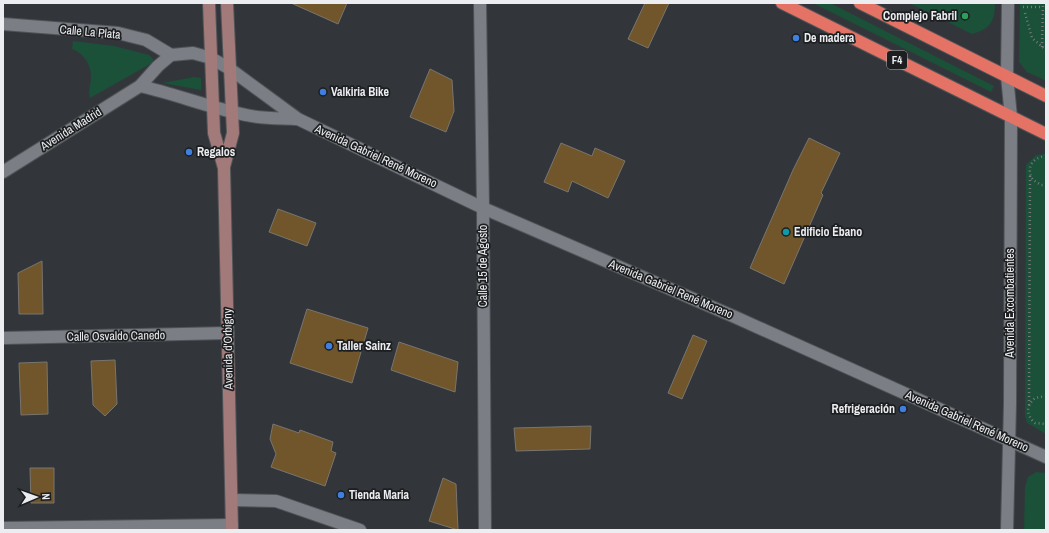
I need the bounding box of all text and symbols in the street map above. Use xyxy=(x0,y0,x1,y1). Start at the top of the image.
place label: Complejo Fabril xyxy=(883,8,957,24)
marker: Complejo Fabril xyxy=(960,11,970,21)
street label: Calle La Plata xyxy=(59,21,122,43)
place label: De madera xyxy=(804,30,855,46)
marker: De madera xyxy=(791,33,801,43)
road number: F4 xyxy=(887,51,907,69)
place label: Valkiria Bike xyxy=(331,84,390,100)
marker: Valkiria Bike xyxy=(318,87,328,97)
street label: Avenida Madrid xyxy=(37,104,105,155)
street label: Avenida Gabriel René Moreno xyxy=(311,120,440,191)
place label: Regalos xyxy=(197,144,236,160)
marker: Regalos xyxy=(184,147,194,157)
place label: Edificio Ébano xyxy=(794,224,862,240)
street label: Calle 15 de Agosto xyxy=(475,225,491,307)
marker: Edificio Ébano xyxy=(781,227,791,237)
street label: Avenida Excombatientes xyxy=(1002,248,1018,359)
street label: Avenida Gabriel René Moreno xyxy=(606,255,735,322)
street label: Avenida d'Orbigny xyxy=(219,308,237,391)
street label: Calle Osvaldo Canedo xyxy=(67,327,165,345)
place label: Taller Sainz xyxy=(337,338,391,354)
marker: Taller Sainz xyxy=(324,341,334,351)
street label: Avenida Gabriel René Moreno xyxy=(902,386,1031,455)
place label: Refrigeración xyxy=(832,401,895,417)
marker: Refrigeración xyxy=(898,404,908,414)
north arrow xyxy=(16,477,56,517)
place label: Tienda Maria xyxy=(349,487,410,503)
marker: Tienda Maria xyxy=(336,490,346,500)
text: N xyxy=(39,493,53,500)

